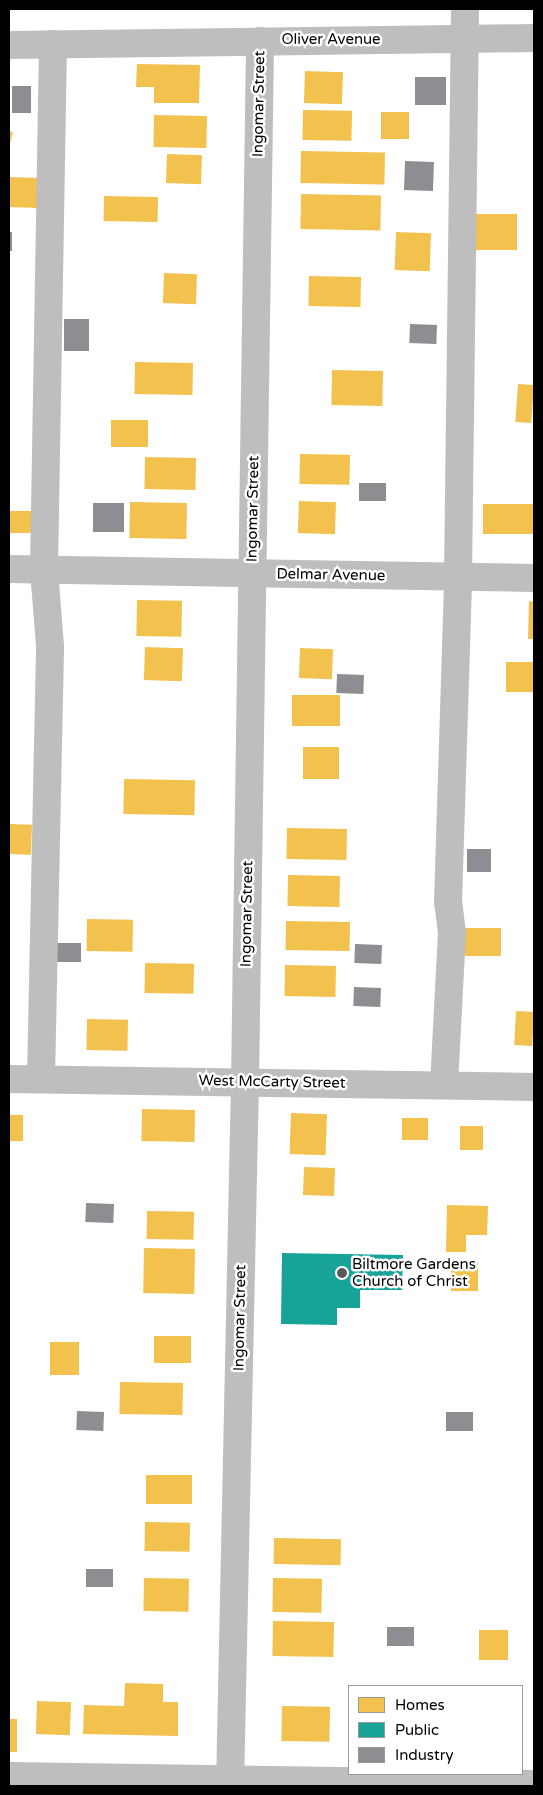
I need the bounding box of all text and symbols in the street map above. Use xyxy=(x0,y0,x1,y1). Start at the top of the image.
street label: Oliver Avenue xyxy=(281,31,381,49)
street label: Ingomar Street xyxy=(249,51,269,157)
street label: Ingomar Street xyxy=(243,456,263,562)
street label: Delmar Avenue xyxy=(276,565,386,585)
street label: Ingomar Street xyxy=(237,861,257,967)
street label: West McCarty Street xyxy=(198,1072,346,1092)
place label: Biltmore Gardens Church of Christ xyxy=(352,1255,476,1290)
street label: Ingomar Street xyxy=(230,1265,250,1371)
marker: Biltmore Gardens Church of Christ xyxy=(336,1267,348,1279)
legend xyxy=(348,1685,523,1775)
text: Homes xyxy=(395,1696,445,1714)
text: Public xyxy=(395,1721,439,1739)
text: Industry xyxy=(395,1746,454,1764)

